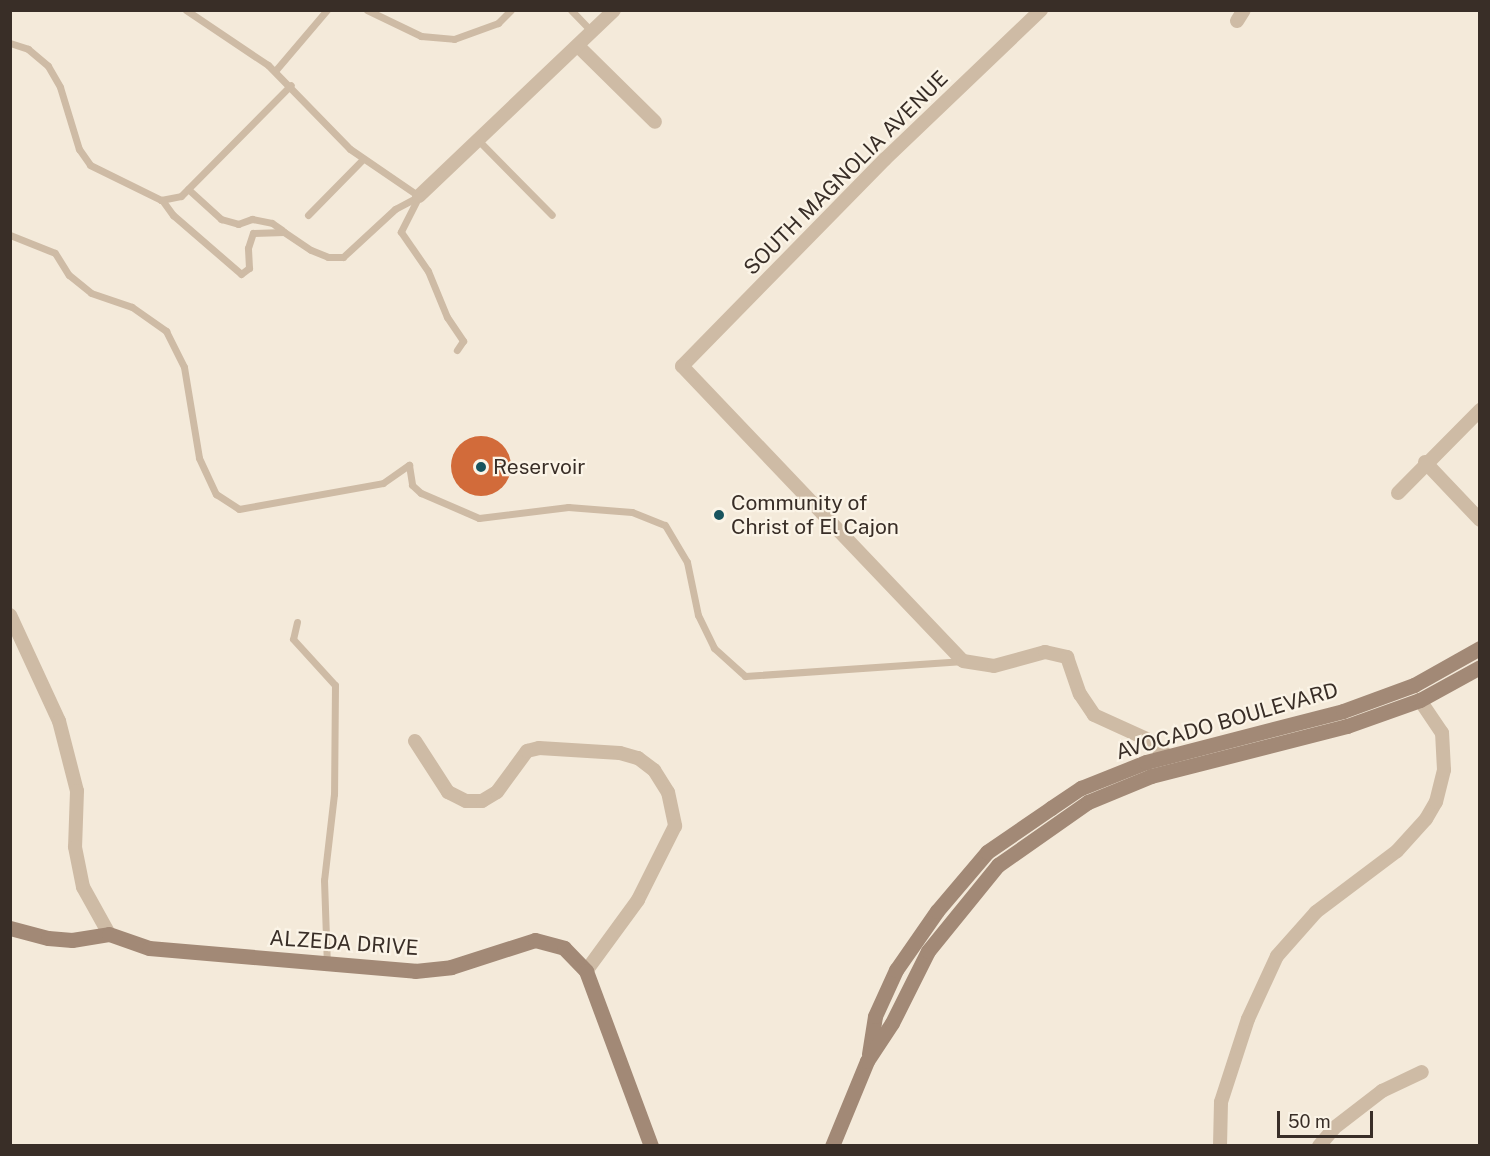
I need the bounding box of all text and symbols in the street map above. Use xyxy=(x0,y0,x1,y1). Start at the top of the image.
street label: SOUTH MAGNOLIA AVENUE xyxy=(739,66,953,280)
place label: Reservoir xyxy=(493,454,585,480)
marker: Reservoir xyxy=(474,460,488,474)
place label: Community of Christ of El Cajon xyxy=(731,490,899,540)
marker: Community of Christ of El Cajon xyxy=(712,508,726,522)
street label: AVOCADO BOULEVARD xyxy=(1113,677,1341,765)
street label: ALZEDA DRIVE xyxy=(269,925,419,961)
scale bar xyxy=(1280,1099,1376,1137)
text: 50 m xyxy=(1288,1111,1331,1132)

